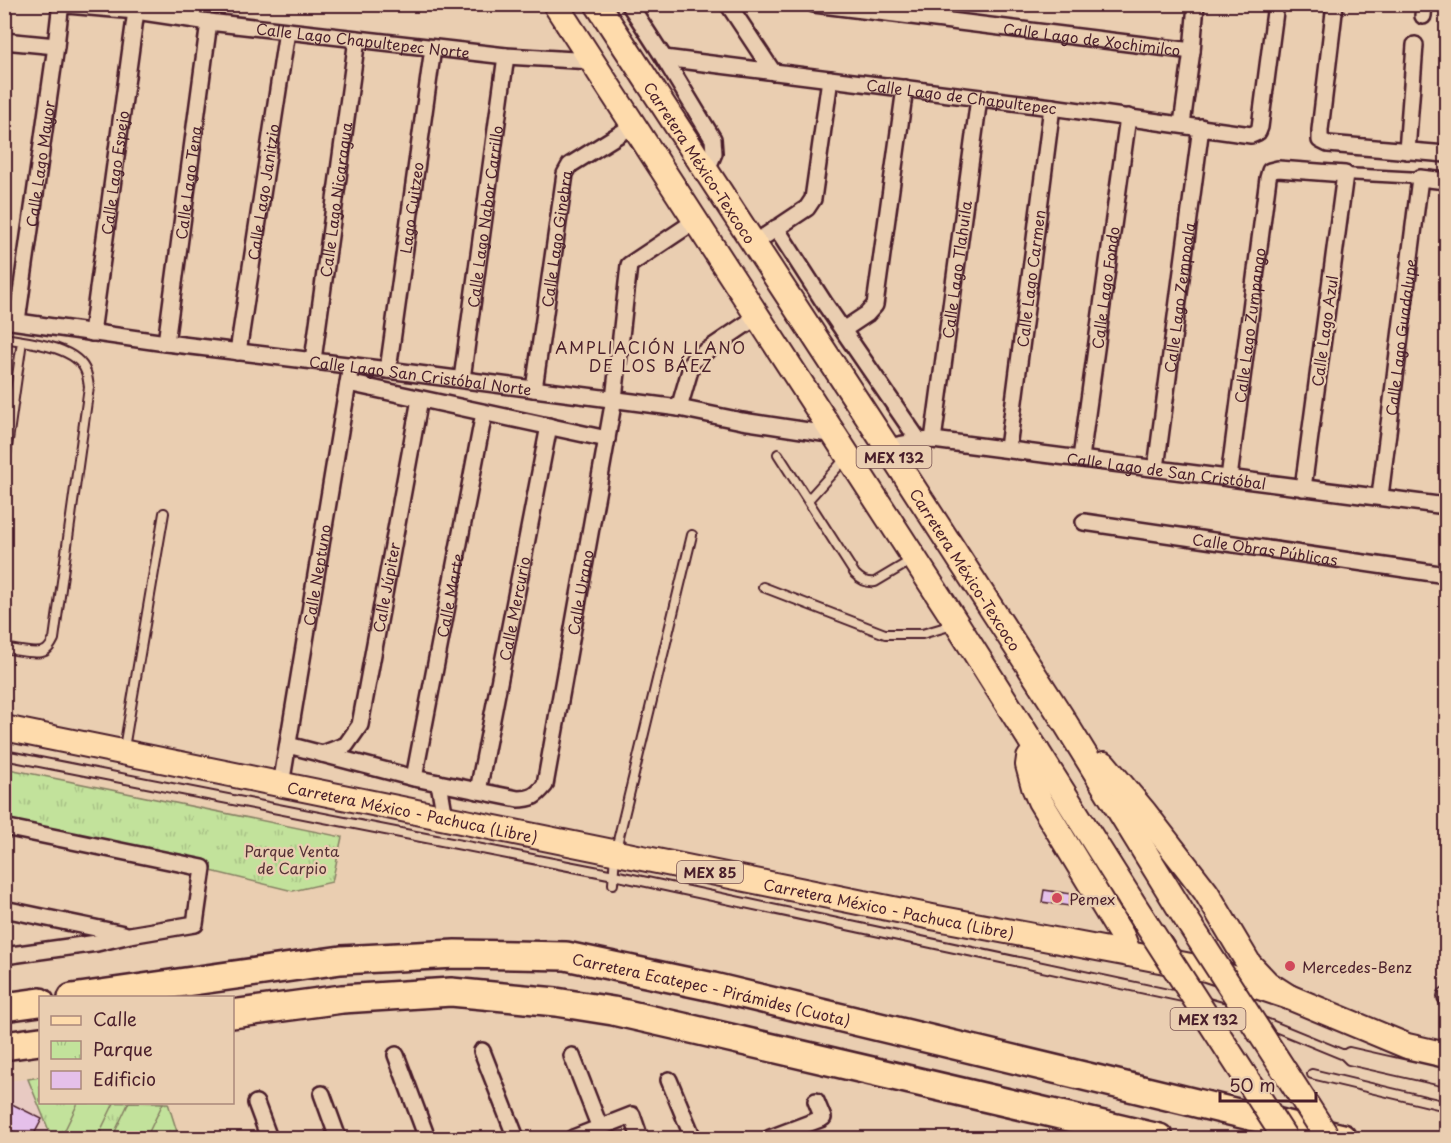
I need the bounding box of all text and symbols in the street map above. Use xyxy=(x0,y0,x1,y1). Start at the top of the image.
street label: Calle Lago Chapultepec Norte xyxy=(255,16,471,63)
street label: Calle Lago de Xochimilco xyxy=(1002,16,1182,61)
street label: Calle Lago de Chapultepec xyxy=(865,72,1058,119)
street label: Carretera México-Texcoco xyxy=(639,77,762,248)
street label: Calle Lago Mayor xyxy=(19,99,60,228)
street label: Calle Lago Espejo xyxy=(94,109,134,236)
street label: Calle Lago Nicaragua xyxy=(313,120,357,279)
street label: Calle Lago Janitzio xyxy=(241,122,284,262)
street label: Calle Lago Tena xyxy=(168,123,207,241)
street label: Calle Lago Nabor Carrillo xyxy=(460,124,508,309)
street label: Lago Cuitzeo xyxy=(393,160,428,255)
street label: Calle Lago Ginebra xyxy=(534,168,577,309)
street label: Calle Lago Tlahuila xyxy=(935,199,977,340)
street label: Calle Lago Carmen xyxy=(1010,208,1050,349)
street label: Calle Lago Zempoala xyxy=(1157,221,1200,374)
street label: Calle Lago Fondo xyxy=(1085,225,1124,350)
street label: Calle Lago Zumpango xyxy=(1227,246,1270,404)
street label: Calle Lago Guadalupe xyxy=(1379,257,1421,417)
street label: Calle Lago Azul xyxy=(1305,274,1343,388)
district label: AMPLIACIÓN LLANO DE LOS BÁEZ xyxy=(555,335,747,377)
street label: Calle Lago San Cristóbal Norte xyxy=(308,349,533,400)
road number: MEX 132 xyxy=(856,446,932,468)
street label: Calle Lago de San Cristóbal xyxy=(1065,446,1267,494)
street label: Carretera México-Texcoco xyxy=(905,483,1027,655)
street label: Calle Neptuno xyxy=(296,522,336,627)
street label: Calle Obras Públicas xyxy=(1191,527,1339,571)
street label: Calle Júpiter xyxy=(366,540,405,634)
street label: Calle Urano xyxy=(561,548,598,637)
street label: Calle Marte xyxy=(430,551,468,639)
street label: Calle Mercurio xyxy=(492,554,535,663)
street label: Carretera México - Pachuca (Libre) xyxy=(285,775,540,848)
park label: Parque Venta de Carpio xyxy=(245,839,340,879)
road number: MEX 85 xyxy=(677,861,743,883)
street label: Carretera México - Pachuca (Libre) xyxy=(762,872,1016,944)
place label: Pemex xyxy=(1069,887,1115,910)
marker: Pemex xyxy=(1050,891,1064,905)
street label: Carretera Ecatepec - Pirámides (Cuota) xyxy=(570,946,853,1031)
place label: Mercedes-Benz xyxy=(1302,955,1412,978)
marker: Mercedes-Benz xyxy=(1283,959,1297,973)
legend xyxy=(39,996,234,1104)
text: Calle xyxy=(93,1005,137,1032)
road number: MEX 132 xyxy=(1170,1008,1246,1030)
text: Parque xyxy=(93,1035,153,1062)
text: Edificio xyxy=(93,1065,156,1092)
scale bar xyxy=(1220,1065,1316,1103)
text: 50 m xyxy=(1229,1071,1276,1098)

